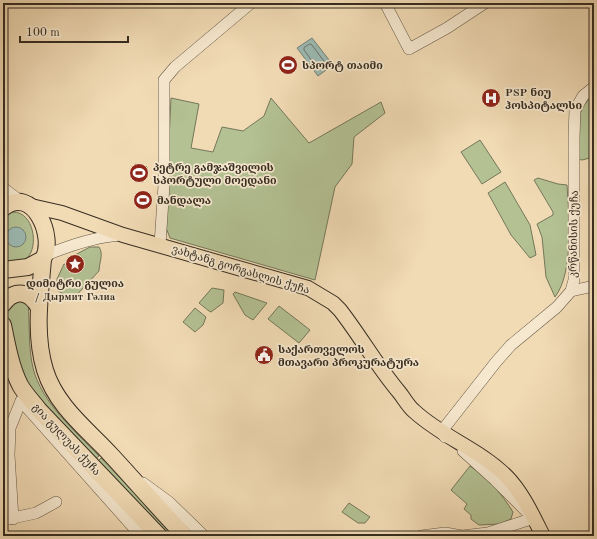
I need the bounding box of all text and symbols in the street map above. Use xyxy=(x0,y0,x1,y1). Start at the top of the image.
scale bar xyxy=(20,18,128,44)
text: 100 m xyxy=(26,27,60,39)
sports icon: სპორტ თაიმი xyxy=(277,54,299,76)
place label: სპორტ თაიმი xyxy=(302,61,383,72)
hospital icon: PSP ნიუ ჰოსპიტალსი xyxy=(480,87,502,109)
place label: PSP ნიუ ჰოსპიტალსი xyxy=(505,87,582,112)
sports icon: პეტრე გამჯაშვილის სპორტული მოედანი xyxy=(128,162,150,184)
place label: პეტრე გამჯაშვილის სპორტული მოედანი xyxy=(153,163,277,187)
sports icon: მანდალა xyxy=(132,189,154,211)
street label: კრწანისის ქუჩა xyxy=(567,190,581,278)
place label: მანდალა xyxy=(157,195,211,207)
street label: ვახტანგ გორგასლის ქუჩა xyxy=(170,243,311,297)
place icon: დიმიტრი გულია / Дырмит Гәлиа xyxy=(64,253,86,275)
place label: დიმიტრი გულია / Дырмит Гәлиа xyxy=(26,279,124,303)
public building icon: საქართველოს მთავარი პროკურატურა xyxy=(253,344,275,366)
place label: საქართველოს მთავარი პროკურატურა xyxy=(278,345,419,369)
street label: გია გულუას ქუჩა xyxy=(30,402,102,478)

